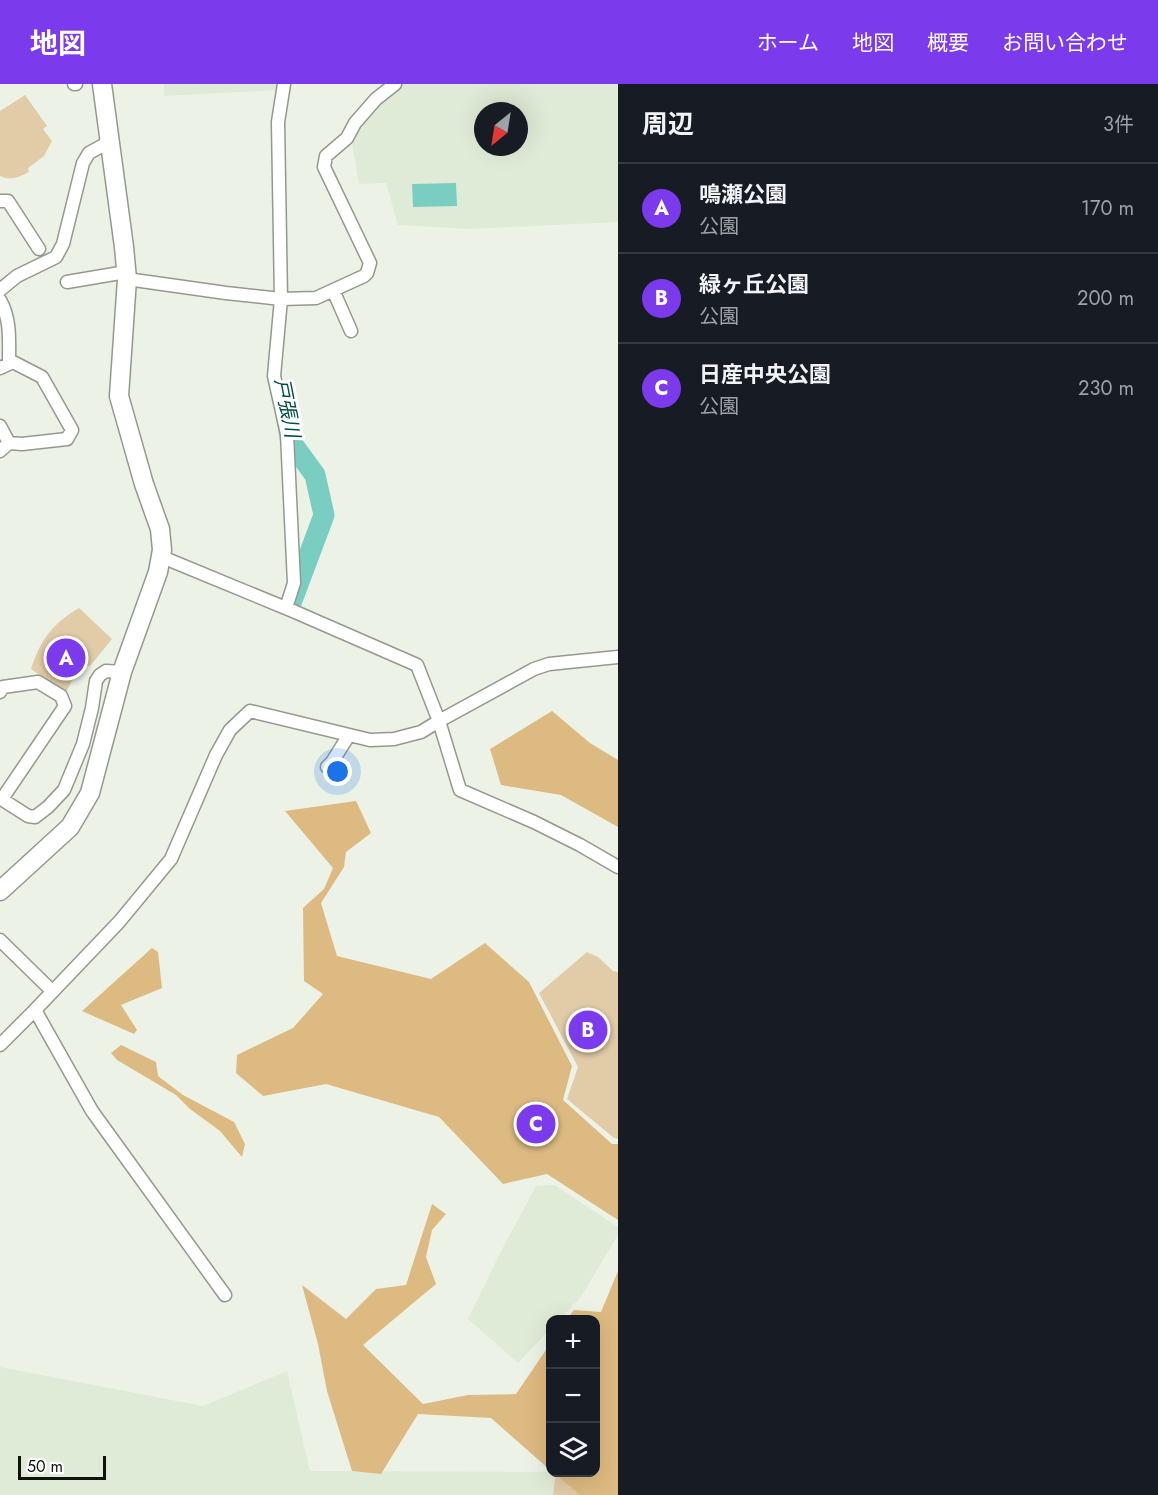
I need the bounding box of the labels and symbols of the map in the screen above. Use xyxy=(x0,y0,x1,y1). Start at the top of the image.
north arrow xyxy=(474,102,528,156)
water label: 戸張川 xyxy=(267,376,307,442)
pin: A xyxy=(46,636,86,680)
your location xyxy=(323,757,352,786)
pin: B xyxy=(568,1008,608,1052)
pin: C xyxy=(516,1102,556,1146)
scale bar xyxy=(18,1453,106,1480)

